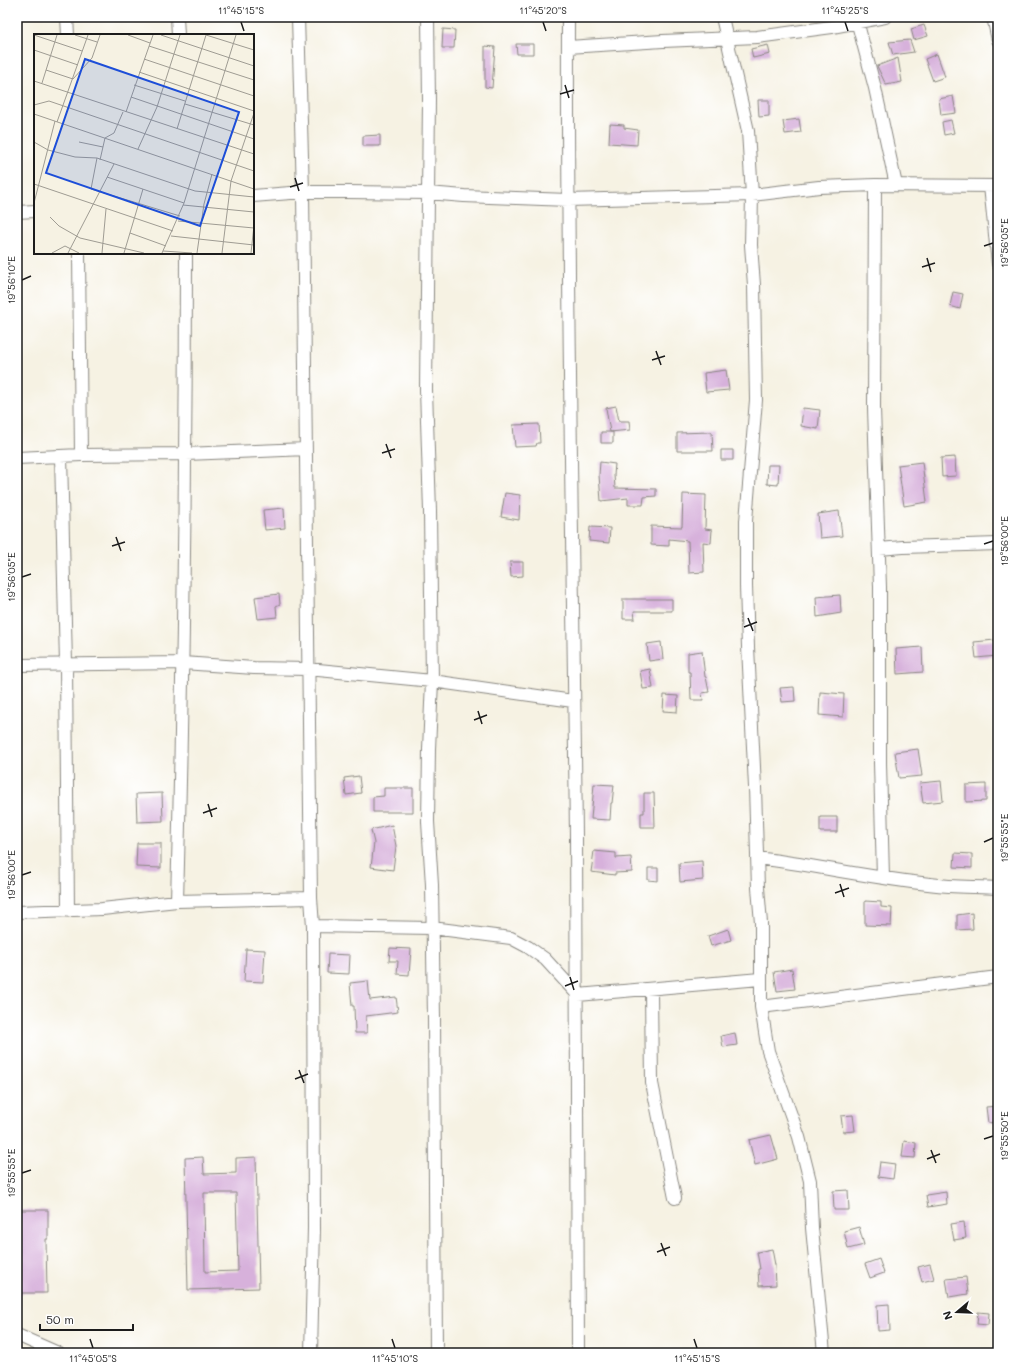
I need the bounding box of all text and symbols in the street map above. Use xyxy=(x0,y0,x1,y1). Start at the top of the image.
text: 11°45'15"S xyxy=(218,3,264,17)
text: 11°45'20"S xyxy=(519,3,567,17)
text: 11°45'25"S xyxy=(821,3,869,17)
inset map xyxy=(34,34,254,254)
text: 19°56'05"E xyxy=(997,218,1011,268)
text: 19°56'10"E xyxy=(4,256,18,304)
text: 19°56'00"E xyxy=(997,516,1011,566)
text: 19°56'05"E xyxy=(4,552,18,602)
text: 19°55'55"E xyxy=(997,813,1011,863)
text: 19°56'00"E xyxy=(4,850,18,900)
text: 19°55'50"E xyxy=(997,1111,1011,1161)
text: 19°55'55"E xyxy=(4,1148,18,1198)
north arrow xyxy=(937,1292,977,1332)
scale bar xyxy=(40,1306,133,1332)
text: N xyxy=(939,1309,956,1322)
text: 50 m xyxy=(46,1311,74,1327)
text: 11°45'05"S xyxy=(69,1351,117,1365)
text: 11°45'10"S xyxy=(372,1351,419,1365)
text: 11°45'15"S xyxy=(674,1351,720,1365)

